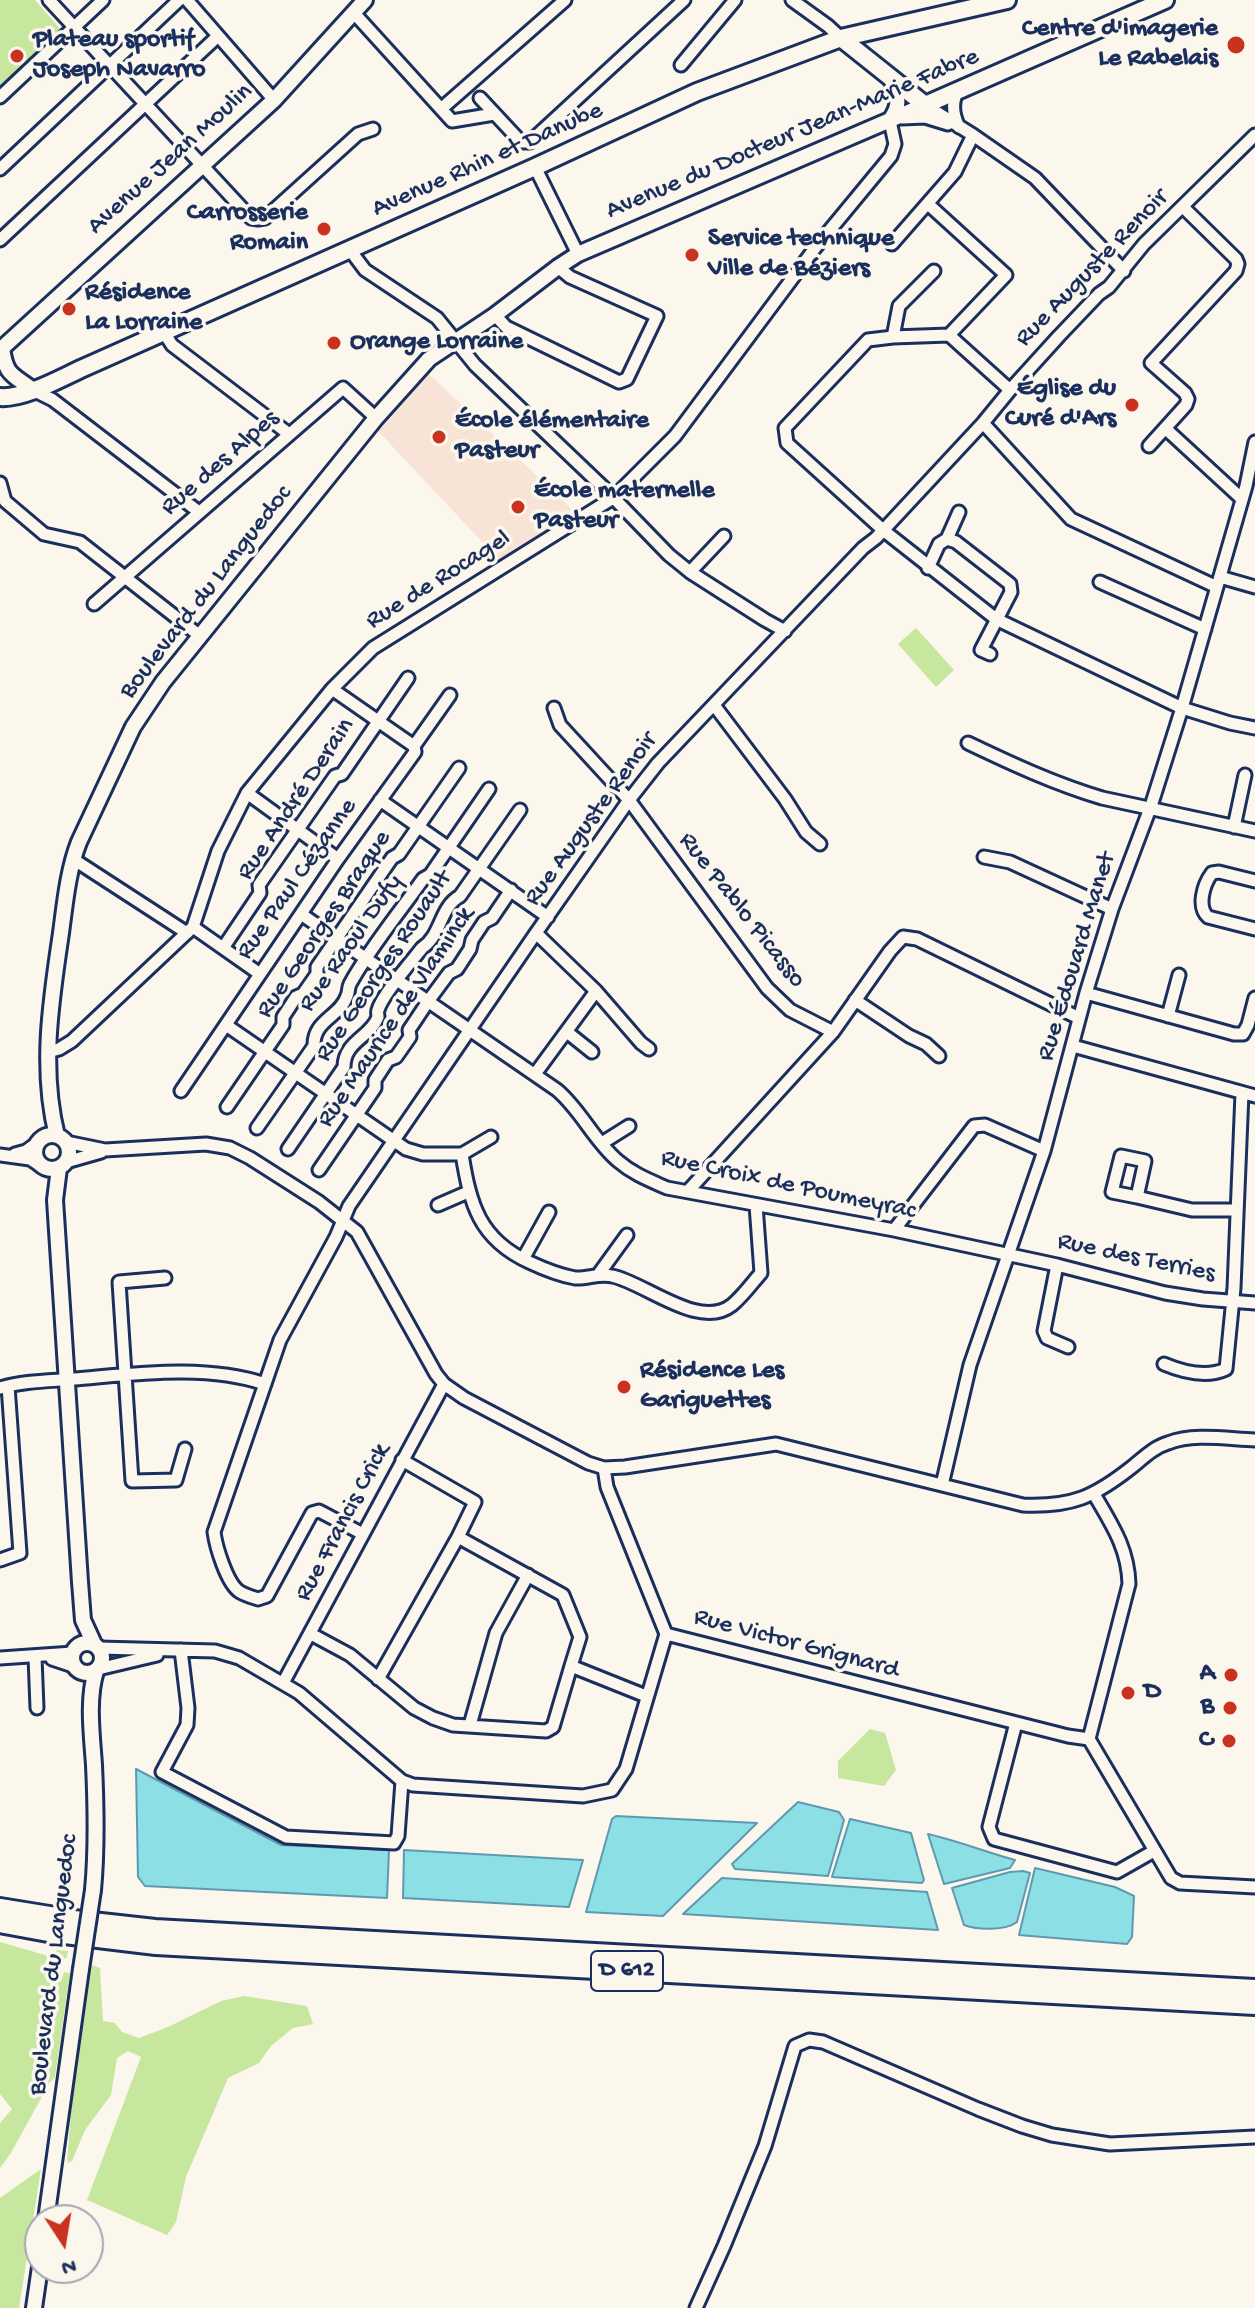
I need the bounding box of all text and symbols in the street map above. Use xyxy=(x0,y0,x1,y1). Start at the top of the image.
place label: Centre d'imagerie Le Rabelais xyxy=(1022,14,1218,76)
place label: Plateau sportif Joseph Navarro xyxy=(33,25,205,86)
marker: Centre d'imagerie Le Rabelais xyxy=(1225,34,1247,56)
street label: Avenue du Docteur Jean-Marie Fabre xyxy=(602,42,984,228)
marker: Plateau sportif Joseph Navarro xyxy=(8,47,26,65)
street label: Avenue Jean Moulin xyxy=(82,78,260,242)
street label: Avenue Rhin et Danube xyxy=(368,96,608,226)
street label: Rue Auguste Renoir xyxy=(1010,184,1176,354)
place label: Carrosserie Romain xyxy=(187,198,308,260)
marker: Carrosserie Romain xyxy=(315,220,333,238)
place label: Service technique Ville de Béziers xyxy=(708,224,894,286)
marker: Service technique Ville de Béziers xyxy=(683,246,701,264)
place label: Résidence La Lorraine xyxy=(85,278,202,340)
marker: Résidence La Lorraine xyxy=(60,300,78,318)
place label: Orange Lorraine xyxy=(350,327,523,359)
marker: Orange Lorraine xyxy=(325,334,343,352)
place label: Église du Curé d'Ars xyxy=(1005,374,1116,436)
marker: Église du Curé d'Ars xyxy=(1123,396,1141,414)
street label: Rue des Alpes xyxy=(155,404,287,524)
place label: École élémentaire Pasteur xyxy=(455,406,649,468)
marker: École élémentaire Pasteur xyxy=(430,428,448,446)
place label: École maternelle Pasteur xyxy=(534,476,715,538)
street label: Boulevard du Languedoc xyxy=(114,480,300,706)
marker: École maternelle Pasteur xyxy=(509,498,527,516)
street label: Rue de Rocagel xyxy=(361,524,517,638)
street label: Rue André Derain xyxy=(231,713,363,887)
street label: Rue Auguste Renoir xyxy=(518,727,666,913)
street label: Rue Paul Cézanne xyxy=(231,793,365,967)
street label: Rue Georges Braque xyxy=(251,825,399,1025)
street label: Rue Pablo Picasso xyxy=(670,827,812,995)
street label: Rue Édouard Manet xyxy=(1031,849,1125,1065)
street label: Rue Georges Rouault xyxy=(309,865,461,1069)
street label: Rue Raoul Dufy xyxy=(293,869,411,1019)
street label: Rue Maurice de Vlaminck xyxy=(311,902,483,1134)
street label: Rue Croix de Poumeyrac xyxy=(658,1144,918,1228)
street label: Rue des Terries xyxy=(1054,1227,1218,1291)
place label: Résidence Les Gariguettes xyxy=(640,1356,784,1418)
marker: Résidence Les Gariguettes xyxy=(615,1378,633,1396)
street label: Rue Francis Crick xyxy=(289,1439,399,1607)
street label: Rue Victor Grignard xyxy=(690,1603,902,1687)
place label: A xyxy=(1200,1659,1215,1691)
marker: A xyxy=(1222,1666,1240,1684)
place label: D xyxy=(1144,1677,1161,1709)
marker: D xyxy=(1119,1684,1137,1702)
place label: B xyxy=(1201,1692,1214,1724)
marker: B xyxy=(1221,1699,1239,1717)
place label: C xyxy=(1199,1725,1213,1757)
marker: C xyxy=(1220,1732,1238,1750)
street label: Boulevard du Languedoc xyxy=(24,1833,86,2097)
road number: D 612 xyxy=(591,1951,663,1991)
north arrow xyxy=(24,2204,104,2284)
text: N xyxy=(59,2251,78,2280)

